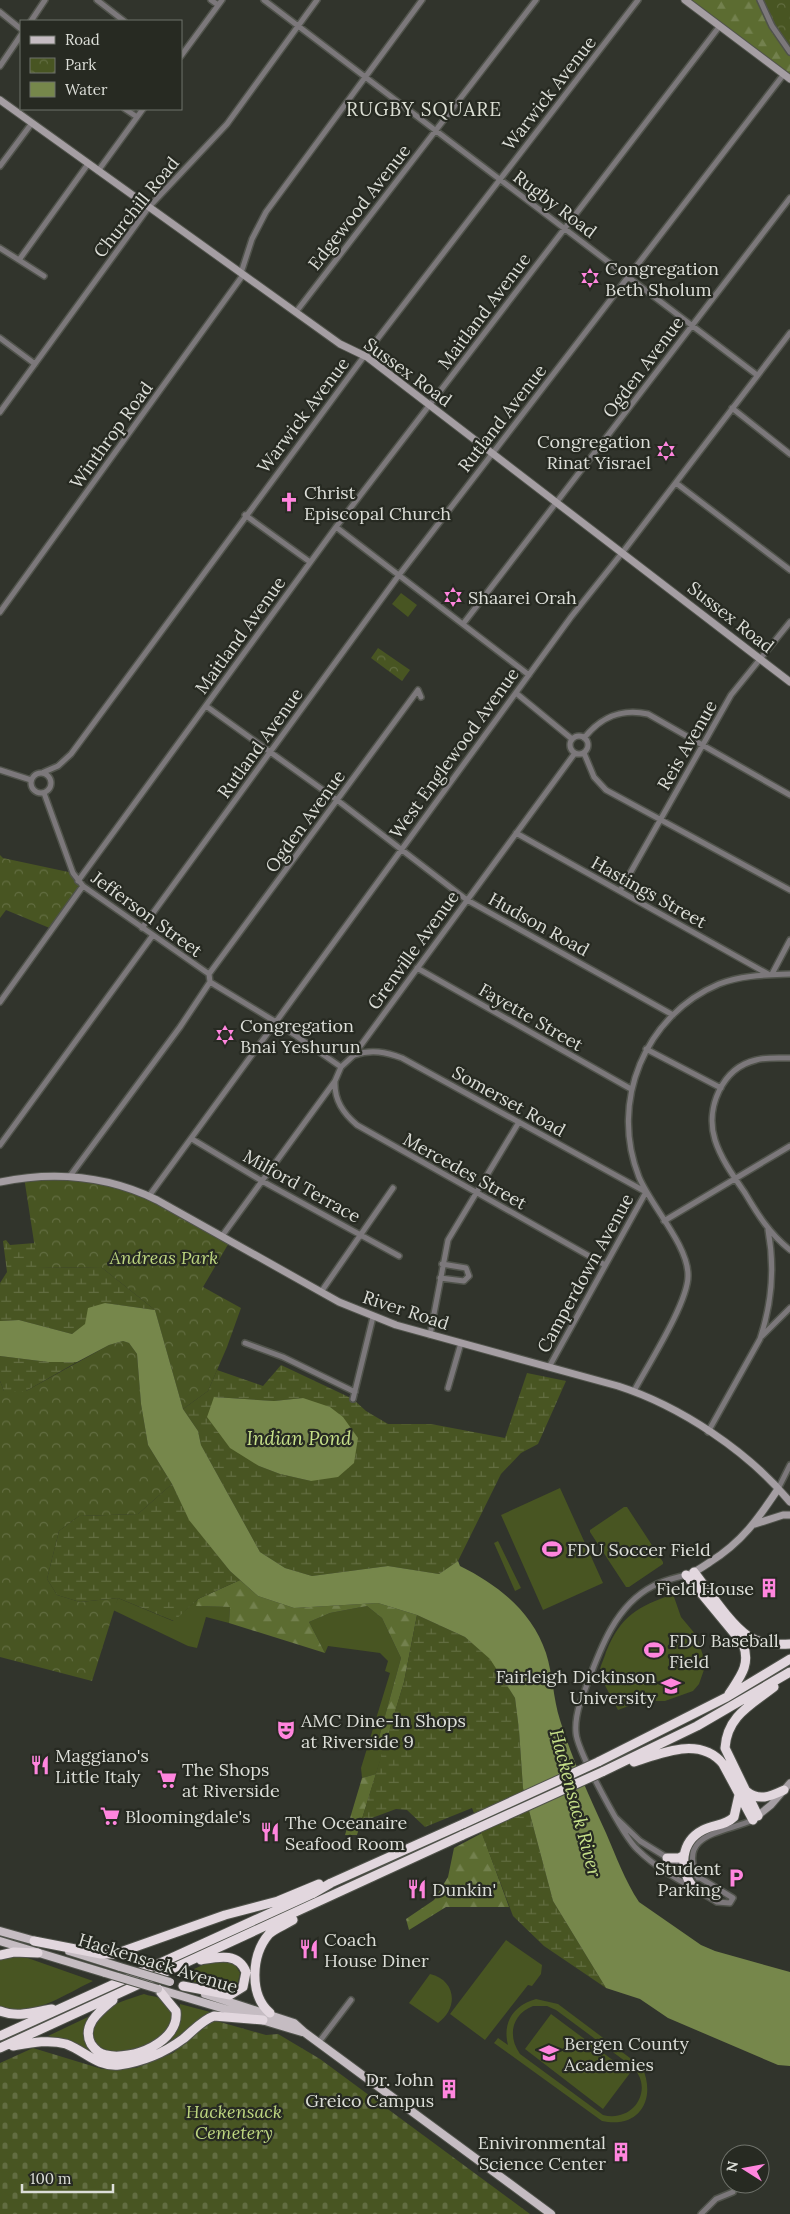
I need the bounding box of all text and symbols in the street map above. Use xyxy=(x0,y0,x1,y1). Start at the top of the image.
legend xyxy=(20,20,182,110)
text: Road xyxy=(65,30,100,49)
street label: Warwick Avenue xyxy=(497,31,601,155)
text: Park xyxy=(65,55,96,74)
text: Water xyxy=(65,80,108,99)
district label: RUGBY SQUARE xyxy=(346,97,502,121)
street label: Edgewood Avenue xyxy=(303,139,415,275)
street label: Churchill Road xyxy=(88,152,184,262)
street label: Rugby Road xyxy=(509,165,602,243)
street label: Maitland Avenue xyxy=(433,248,535,374)
place label: Congregation Beth Sholum xyxy=(605,257,719,301)
synagogue icon: Congregation Beth Sholum xyxy=(579,267,601,289)
street label: Ogden Avenue xyxy=(597,311,689,422)
street label: Sussex Road xyxy=(359,332,457,412)
street label: Warwick Avenue xyxy=(252,352,354,477)
street label: Rutland Avenue xyxy=(453,359,551,477)
street label: Winthrop Road xyxy=(64,377,158,493)
place label: Congregation Rinat Yisrael xyxy=(537,430,651,474)
synagogue icon: Congregation Rinat Yisrael xyxy=(655,440,677,462)
place label: Christ Episcopal Church xyxy=(304,481,451,525)
church icon: Christ Episcopal Church xyxy=(278,491,300,513)
street label: Maitland Avenue xyxy=(190,571,291,698)
street label: Sussex Road xyxy=(683,576,779,658)
synagogue icon: Shaarei Orah xyxy=(442,586,464,608)
place label: Shaarei Orah xyxy=(468,586,577,609)
street label: West Englewood Avenue xyxy=(384,663,524,843)
street label: Rutland Avenue xyxy=(212,683,308,803)
street label: Reis Avenue xyxy=(652,696,722,794)
street label: Ogden Avenue xyxy=(260,765,350,877)
street label: Hastings Street xyxy=(587,851,711,933)
street label: Jefferson Street xyxy=(86,865,207,962)
street label: Grenville Avenue xyxy=(362,886,464,1014)
street label: Hudson Road xyxy=(485,887,594,961)
street label: Fayette Street xyxy=(475,978,587,1056)
place label: Congregation Bnai Yeshurun xyxy=(240,1014,361,1058)
synagogue icon: Congregation Bnai Yeshurun xyxy=(214,1024,236,1046)
street label: Somerset Road xyxy=(448,1060,570,1142)
street label: Mercedes Street xyxy=(399,1128,531,1214)
street label: Milford Terrace xyxy=(239,1144,365,1228)
street label: Camperdown Avenue xyxy=(532,1189,638,1357)
park label: Andreas Park xyxy=(109,1246,218,1269)
street label: River Road xyxy=(360,1285,452,1335)
water label: Indian Pond xyxy=(247,1426,352,1450)
sports icon: FDU Soccer Field xyxy=(541,1538,563,1560)
place label: FDU Soccer Field xyxy=(567,1538,711,1561)
place label: Field House xyxy=(656,1577,754,1600)
building icon: Field House xyxy=(758,1577,780,1599)
place label: FDU Baseball Field xyxy=(669,1629,779,1673)
sports icon: FDU Baseball Field xyxy=(643,1639,665,1661)
place label: Fairleigh Dickinson University xyxy=(496,1665,656,1709)
school or university icon: Fairleigh Dickinson University xyxy=(660,1675,682,1697)
place label: AMC Dine-In Shops at Riverside 9 xyxy=(300,1709,466,1753)
theatre icon: AMC Dine-In Shops at Riverside 9 xyxy=(275,1719,297,1741)
water label: Hackensack River xyxy=(545,1726,607,1880)
place label: Maggiano's Little Italy xyxy=(55,1744,149,1788)
restaurant icon: Maggiano's Little Italy xyxy=(29,1754,51,1776)
place label: The Shops at Riverside xyxy=(182,1758,280,1802)
supermarket icon: The Shops at Riverside xyxy=(156,1768,178,1790)
supermarket icon: Bloomingdale's xyxy=(99,1805,121,1827)
place label: Bloomingdale's xyxy=(125,1805,251,1828)
place label: The Oceanaire Seafood Room xyxy=(285,1811,407,1855)
restaurant icon: The Oceanaire Seafood Room xyxy=(259,1821,281,1843)
place label: Student Parking xyxy=(655,1857,722,1901)
parking icon: Student Parking xyxy=(725,1867,747,1889)
restaurant icon: Dunkin' xyxy=(406,1878,428,1900)
place label: Dunkin' xyxy=(432,1878,496,1901)
street label: Hackensack Avenue xyxy=(75,1928,241,1998)
place label: Coach House Diner xyxy=(324,1928,429,1972)
restaurant icon: Coach House Diner xyxy=(298,1938,320,1960)
place label: Bergen County Academies xyxy=(563,2032,690,2076)
school or university icon: Bergen County Academies xyxy=(538,2042,560,2064)
place label: Dr. John Greico Campus xyxy=(305,2068,434,2112)
building icon: Dr. John Greico Campus xyxy=(438,2078,460,2100)
park label: Hackensack Cemetery xyxy=(186,2100,282,2144)
place label: Enivironmental Science Center xyxy=(478,2131,606,2175)
building icon: Enivironmental Science Center xyxy=(610,2141,632,2163)
north arrow xyxy=(720,2144,770,2194)
text: N xyxy=(722,2159,742,2174)
scale bar xyxy=(22,2162,114,2194)
text: 100 m xyxy=(30,2169,71,2188)

